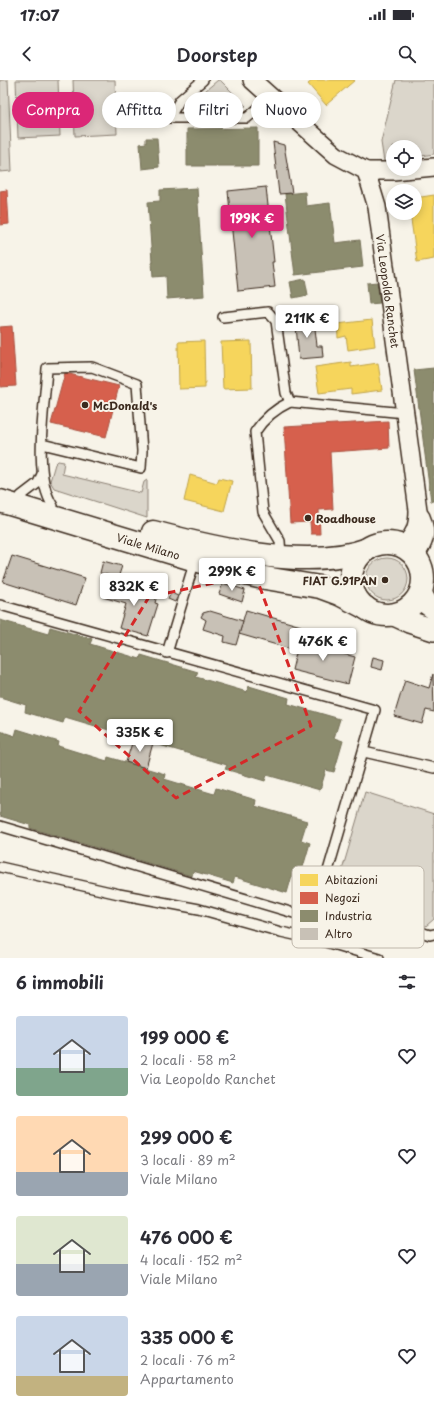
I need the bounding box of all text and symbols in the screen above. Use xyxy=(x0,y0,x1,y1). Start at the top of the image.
text: 17:07 xyxy=(20,3,59,26)
text: Doorstep xyxy=(176,41,258,68)
icon: back xyxy=(16,43,38,65)
icon: search xyxy=(396,43,418,65)
chip: Compra xyxy=(12,92,94,128)
chip: Affitta xyxy=(102,92,176,128)
chip: Filtri xyxy=(184,92,243,128)
chip: Nuovo xyxy=(251,92,321,128)
map controls xyxy=(386,140,422,220)
button: locate xyxy=(386,140,422,176)
button: layers xyxy=(386,184,422,220)
pin: 199K € xyxy=(219,205,285,239)
text: 199K € xyxy=(230,208,274,227)
street label: Via Leopoldo Ranchet xyxy=(372,233,405,349)
pin: 211K € xyxy=(274,305,340,339)
text: 211K € xyxy=(285,308,329,327)
place label: McDonald's xyxy=(93,397,157,414)
marker: McDonald's xyxy=(80,400,90,410)
place label: Roadhouse xyxy=(316,510,376,527)
marker: Roadhouse xyxy=(303,513,313,523)
street label: Viale Milano xyxy=(114,528,182,563)
pin: 299K € xyxy=(199,558,265,592)
text: 299K € xyxy=(208,561,256,580)
place label: FIAT G.91PAN xyxy=(303,572,377,589)
pin: 832K € xyxy=(101,573,167,607)
marker: FIAT G.91PAN xyxy=(380,575,390,585)
text: 832K € xyxy=(109,576,159,595)
pin: 476K € xyxy=(290,628,356,662)
text: 476K € xyxy=(298,631,348,650)
pin: 335K € xyxy=(107,719,173,753)
text: 335K € xyxy=(116,722,164,741)
legend xyxy=(292,866,424,948)
text: Abitazioni xyxy=(325,871,378,888)
text: Negozi xyxy=(325,889,360,906)
text: Industria xyxy=(325,907,372,924)
text: Altro xyxy=(325,925,352,942)
text: 6 immobili xyxy=(16,969,104,995)
icon: filters xyxy=(396,971,418,993)
text: 199 000 € xyxy=(140,1024,229,1050)
icon: home xyxy=(48,1032,96,1080)
icon: heart xyxy=(396,1045,418,1067)
text: 2 locali · 58 m² xyxy=(140,1050,236,1069)
text: Via Leopoldo Ranchet xyxy=(140,1069,275,1088)
text: 299 000 € xyxy=(140,1124,232,1150)
icon: home xyxy=(48,1132,96,1180)
icon: heart xyxy=(396,1145,418,1167)
text: 3 locali · 89 m² xyxy=(140,1150,236,1169)
text: Viale Milano xyxy=(140,1169,218,1188)
text: 476 000 € xyxy=(140,1224,233,1250)
icon: home xyxy=(48,1232,96,1280)
icon: heart xyxy=(396,1245,418,1267)
text: 4 locali · 152 m² xyxy=(140,1250,242,1269)
text: Viale Milano xyxy=(140,1269,218,1288)
text: 335 000 € xyxy=(140,1324,234,1350)
icon: home xyxy=(48,1332,96,1380)
icon: heart xyxy=(396,1345,418,1367)
text: 2 locali · 76 m² xyxy=(140,1350,236,1369)
text: Appartamento xyxy=(140,1369,234,1388)

